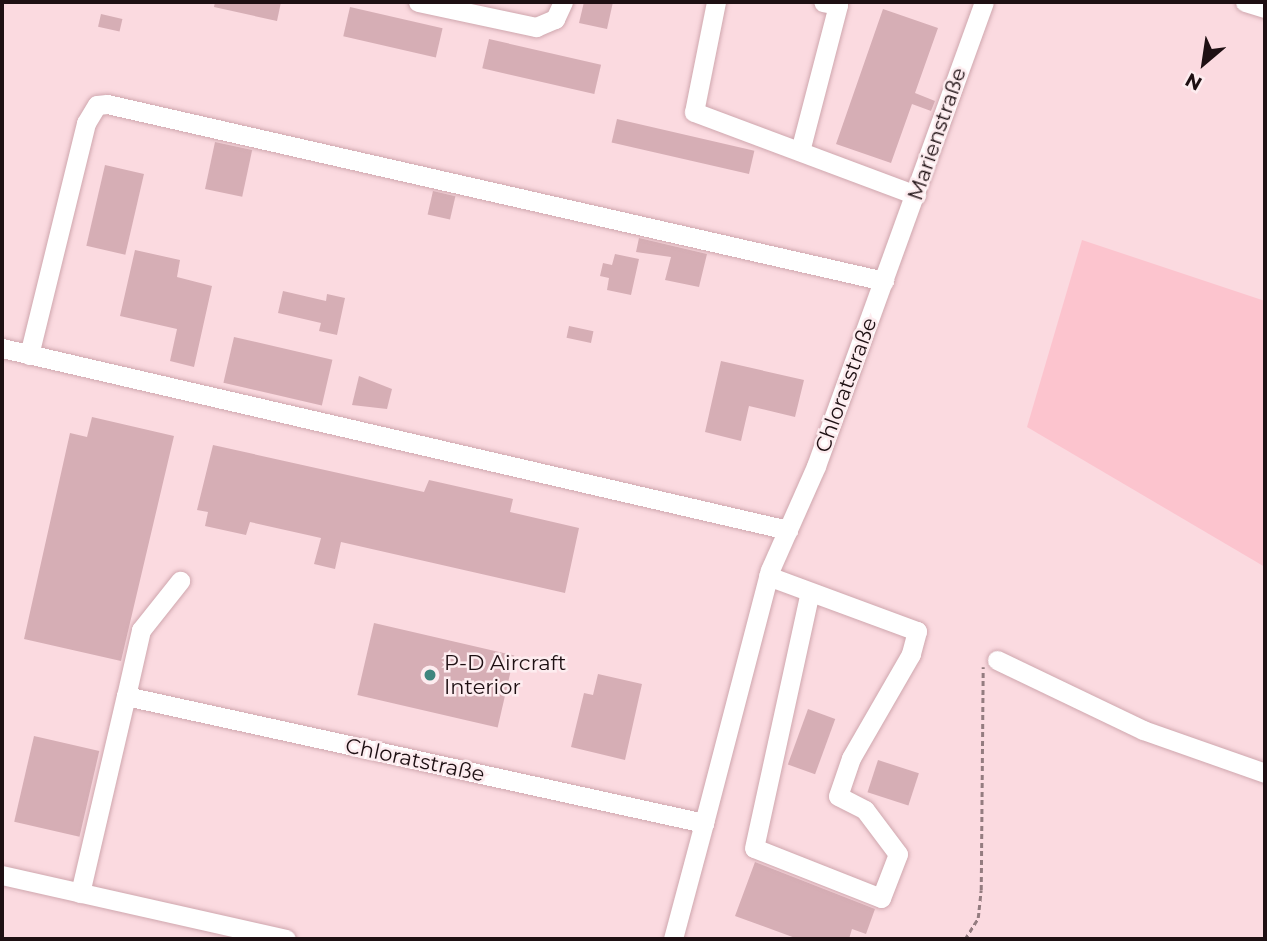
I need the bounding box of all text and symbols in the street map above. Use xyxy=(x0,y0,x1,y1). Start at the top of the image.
north arrow xyxy=(1169,28,1239,98)
street label: Marienstraße xyxy=(903,64,971,204)
text: N xyxy=(1181,68,1206,96)
street label: Chloratstraße xyxy=(810,314,882,456)
place label: P-D Aircraft Interior xyxy=(444,650,566,700)
marker: P-D Aircraft Interior xyxy=(422,667,438,683)
street label: Chloratstraße xyxy=(343,733,487,787)

